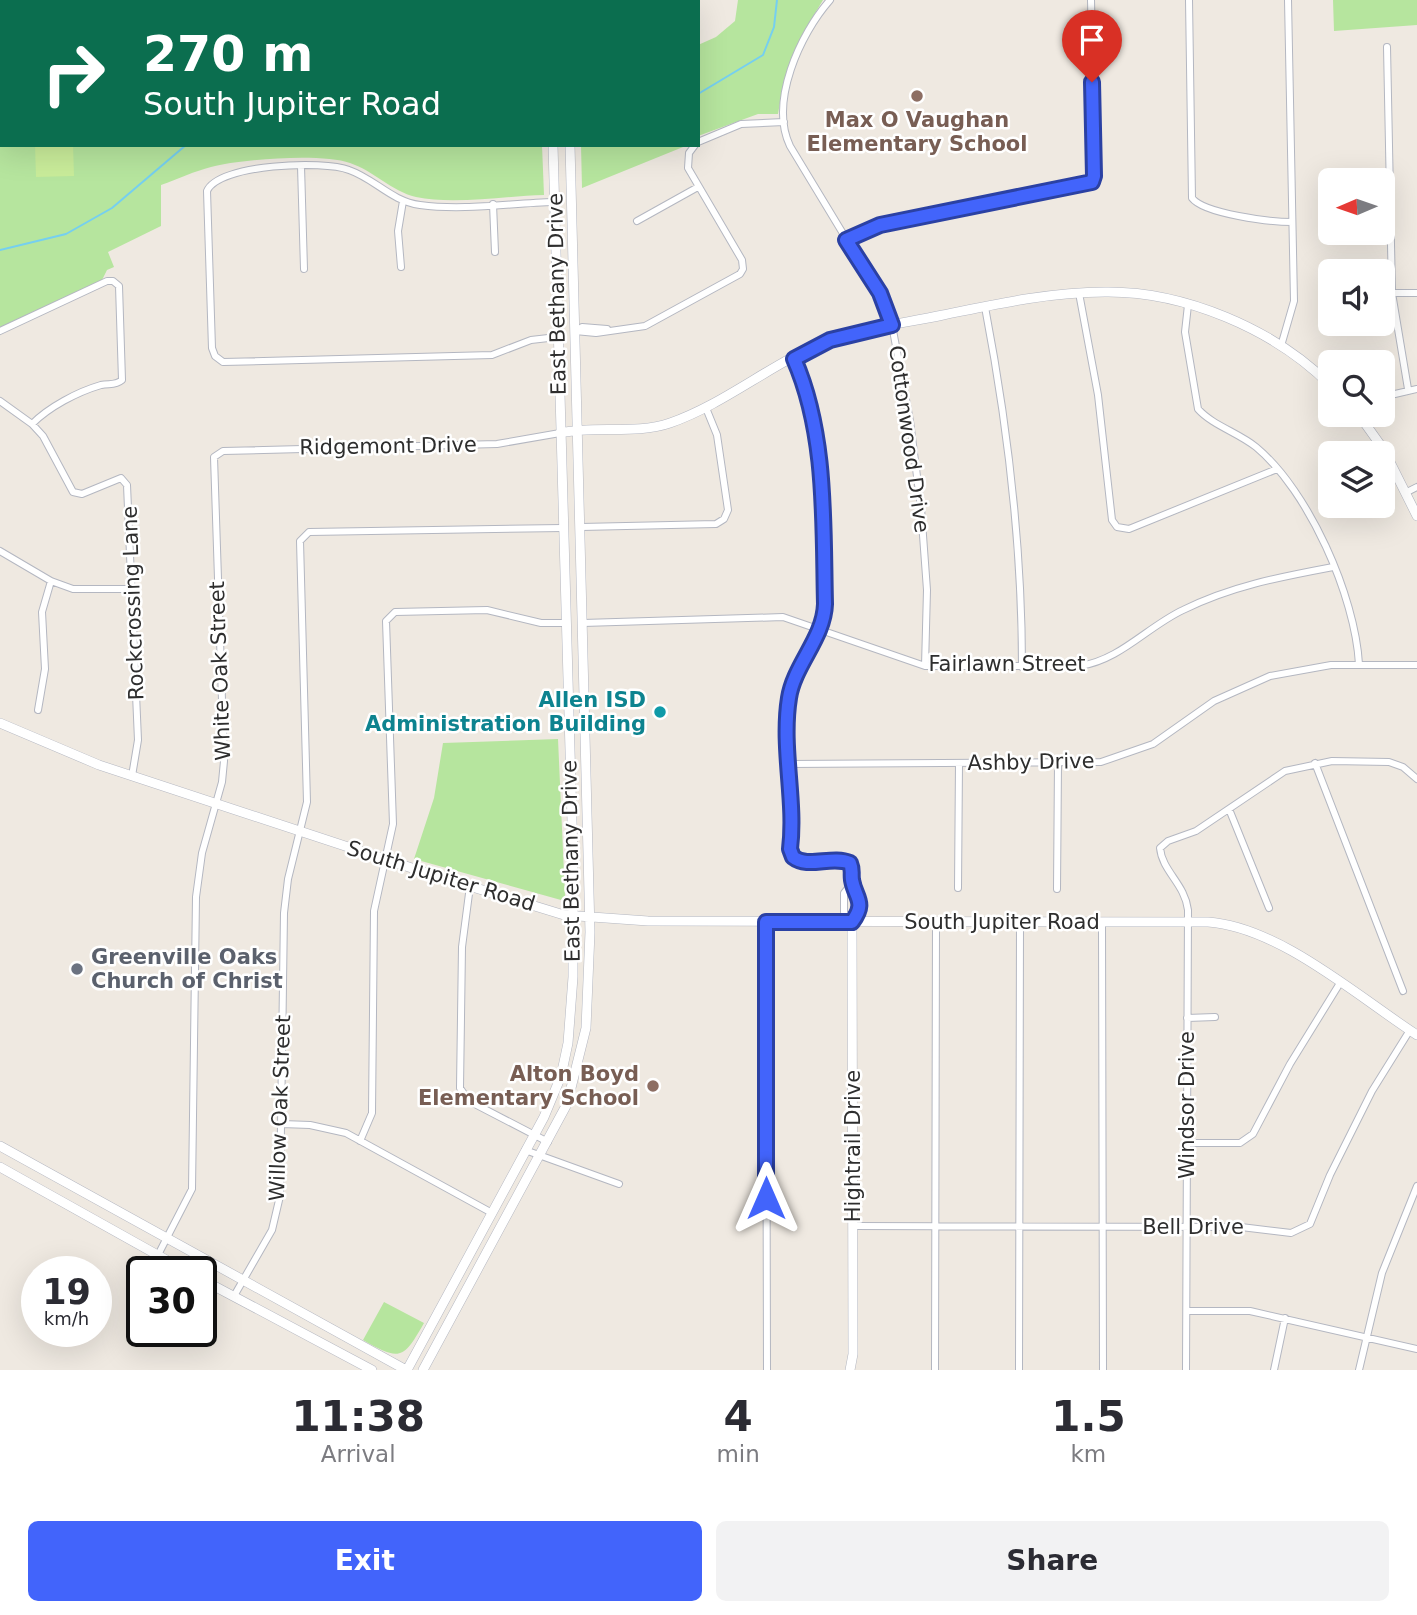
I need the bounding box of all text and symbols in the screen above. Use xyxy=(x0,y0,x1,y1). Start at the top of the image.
pin xyxy=(1062,10,1122,82)
icon: arrive xyxy=(1073,21,1111,59)
text: 270 m xyxy=(143,26,313,83)
icon: right xyxy=(28,28,119,119)
text: South Jupiter Road xyxy=(143,85,441,123)
marker: Max O Vaughan Elementary School xyxy=(909,88,925,104)
place label: Max O Vaughan Elementary School xyxy=(806,108,1028,156)
north arrow xyxy=(1318,168,1395,245)
map controls xyxy=(1318,168,1395,518)
street label: East Bethany Drive xyxy=(543,193,571,395)
button: sound xyxy=(1318,259,1395,336)
street label: Cottonwood Drive xyxy=(884,344,934,534)
button: search xyxy=(1318,350,1395,427)
street label: Ridgemont Drive xyxy=(299,432,477,460)
button: layers xyxy=(1318,441,1395,518)
street label: Rockcrossing Lane xyxy=(118,505,148,701)
street label: White Oak Street xyxy=(205,581,235,761)
street label: Fairlawn Street xyxy=(928,652,1086,676)
place label: Allen ISD Administration Building xyxy=(365,688,646,736)
marker: Allen ISD Administration Building xyxy=(652,704,668,720)
street label: Ashby Drive xyxy=(967,749,1095,775)
street label: East Bethany Drive xyxy=(557,760,585,962)
street label: South Jupiter Road xyxy=(344,836,538,916)
street label: South Jupiter Road xyxy=(904,910,1100,934)
place label: Greenville Oaks Church of Christ xyxy=(91,945,283,993)
marker: Greenville Oaks Church of Christ xyxy=(69,961,85,977)
street label: Willow Oak Street xyxy=(265,1014,295,1202)
street label: Windsor Drive xyxy=(1175,1031,1199,1179)
place label: Alton Boyd Elementary School xyxy=(418,1062,639,1110)
street label: Hightrail Drive xyxy=(841,1070,865,1222)
marker: Alton Boyd Elementary School xyxy=(645,1078,661,1094)
position arrow xyxy=(729,1161,803,1235)
street label: Bell Drive xyxy=(1142,1215,1244,1239)
speed limit sign: 30 xyxy=(126,1256,217,1347)
text: 19 xyxy=(42,1272,91,1312)
text: km/h xyxy=(44,1308,89,1329)
text: 11:38 xyxy=(291,1392,425,1441)
text: 4 xyxy=(724,1392,753,1441)
text: 1.5 xyxy=(1051,1392,1126,1441)
text: Arrival xyxy=(321,1441,396,1467)
text: min xyxy=(716,1441,760,1467)
text: km xyxy=(1071,1441,1106,1467)
button: Exit xyxy=(28,1521,702,1601)
button: Share xyxy=(716,1521,1389,1601)

